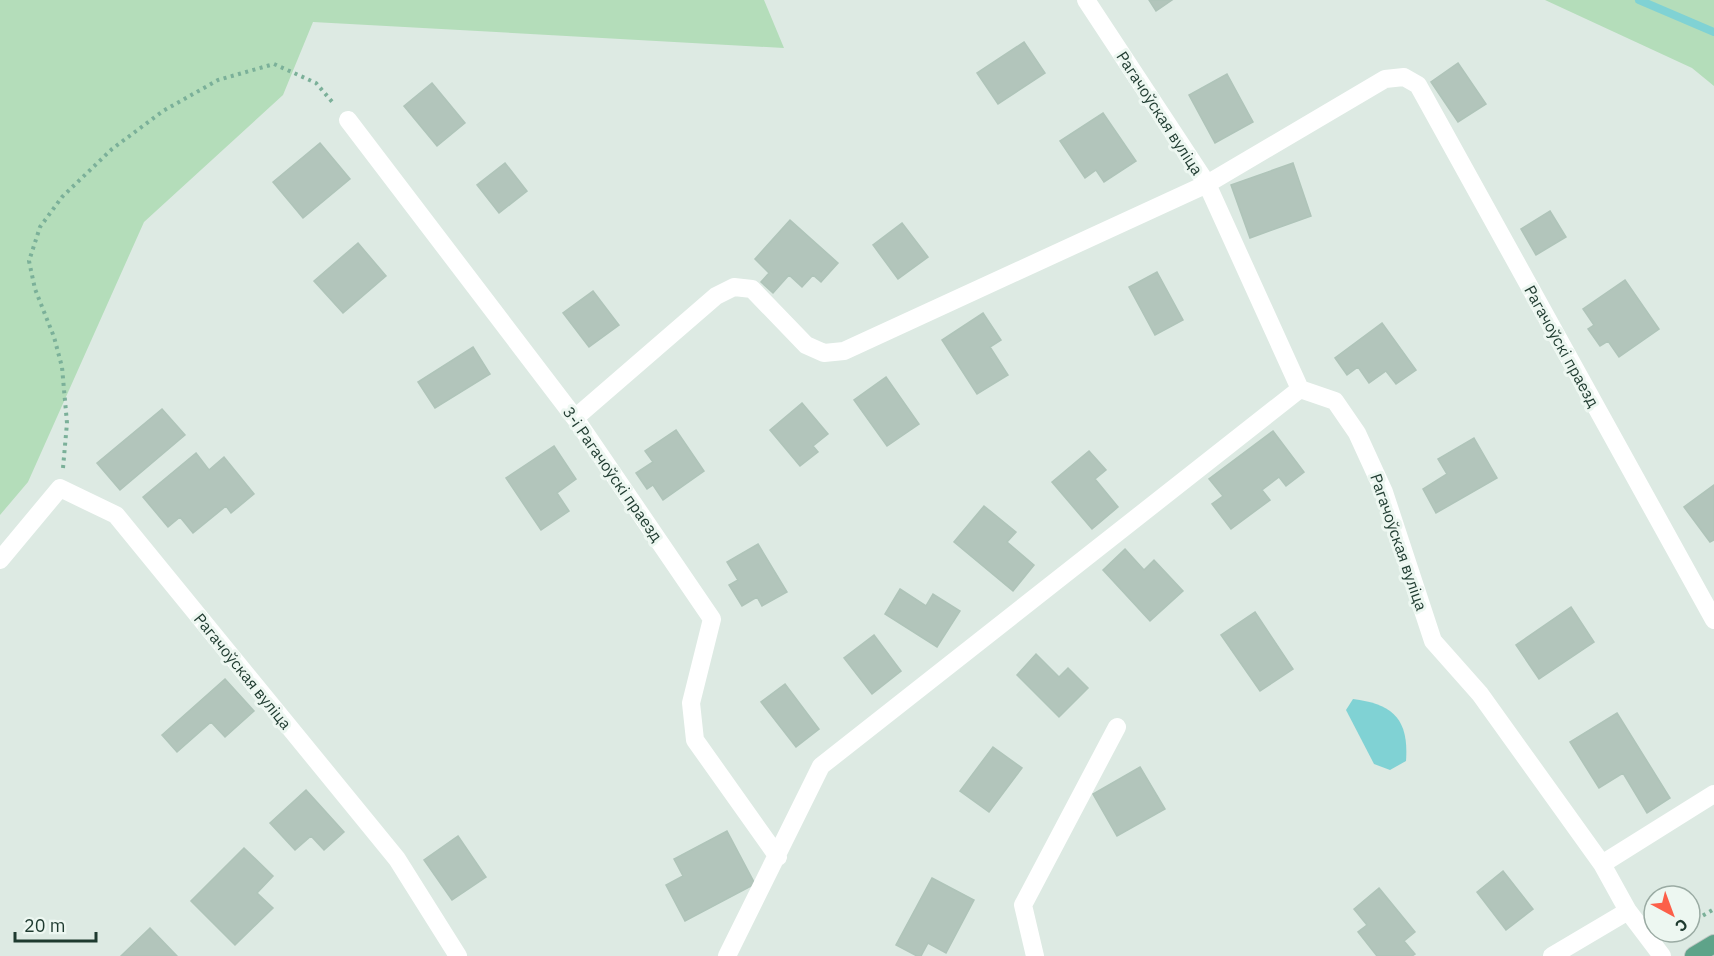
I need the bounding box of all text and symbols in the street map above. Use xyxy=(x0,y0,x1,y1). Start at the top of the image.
street label: Рагачоўская вуліца xyxy=(1112,47,1208,179)
street label: Рагачоўскі праезд xyxy=(1520,282,1604,411)
street label: 3-і Рагачоўскі праезд xyxy=(559,403,667,546)
street label: Рагачоўская вуліца xyxy=(1366,471,1432,614)
street label: Рагачоўская вуліца xyxy=(190,609,296,733)
north arrow xyxy=(1642,884,1702,944)
scale bar xyxy=(15,905,96,943)
text: 20 m xyxy=(24,914,66,937)
text: С xyxy=(1671,914,1692,936)

